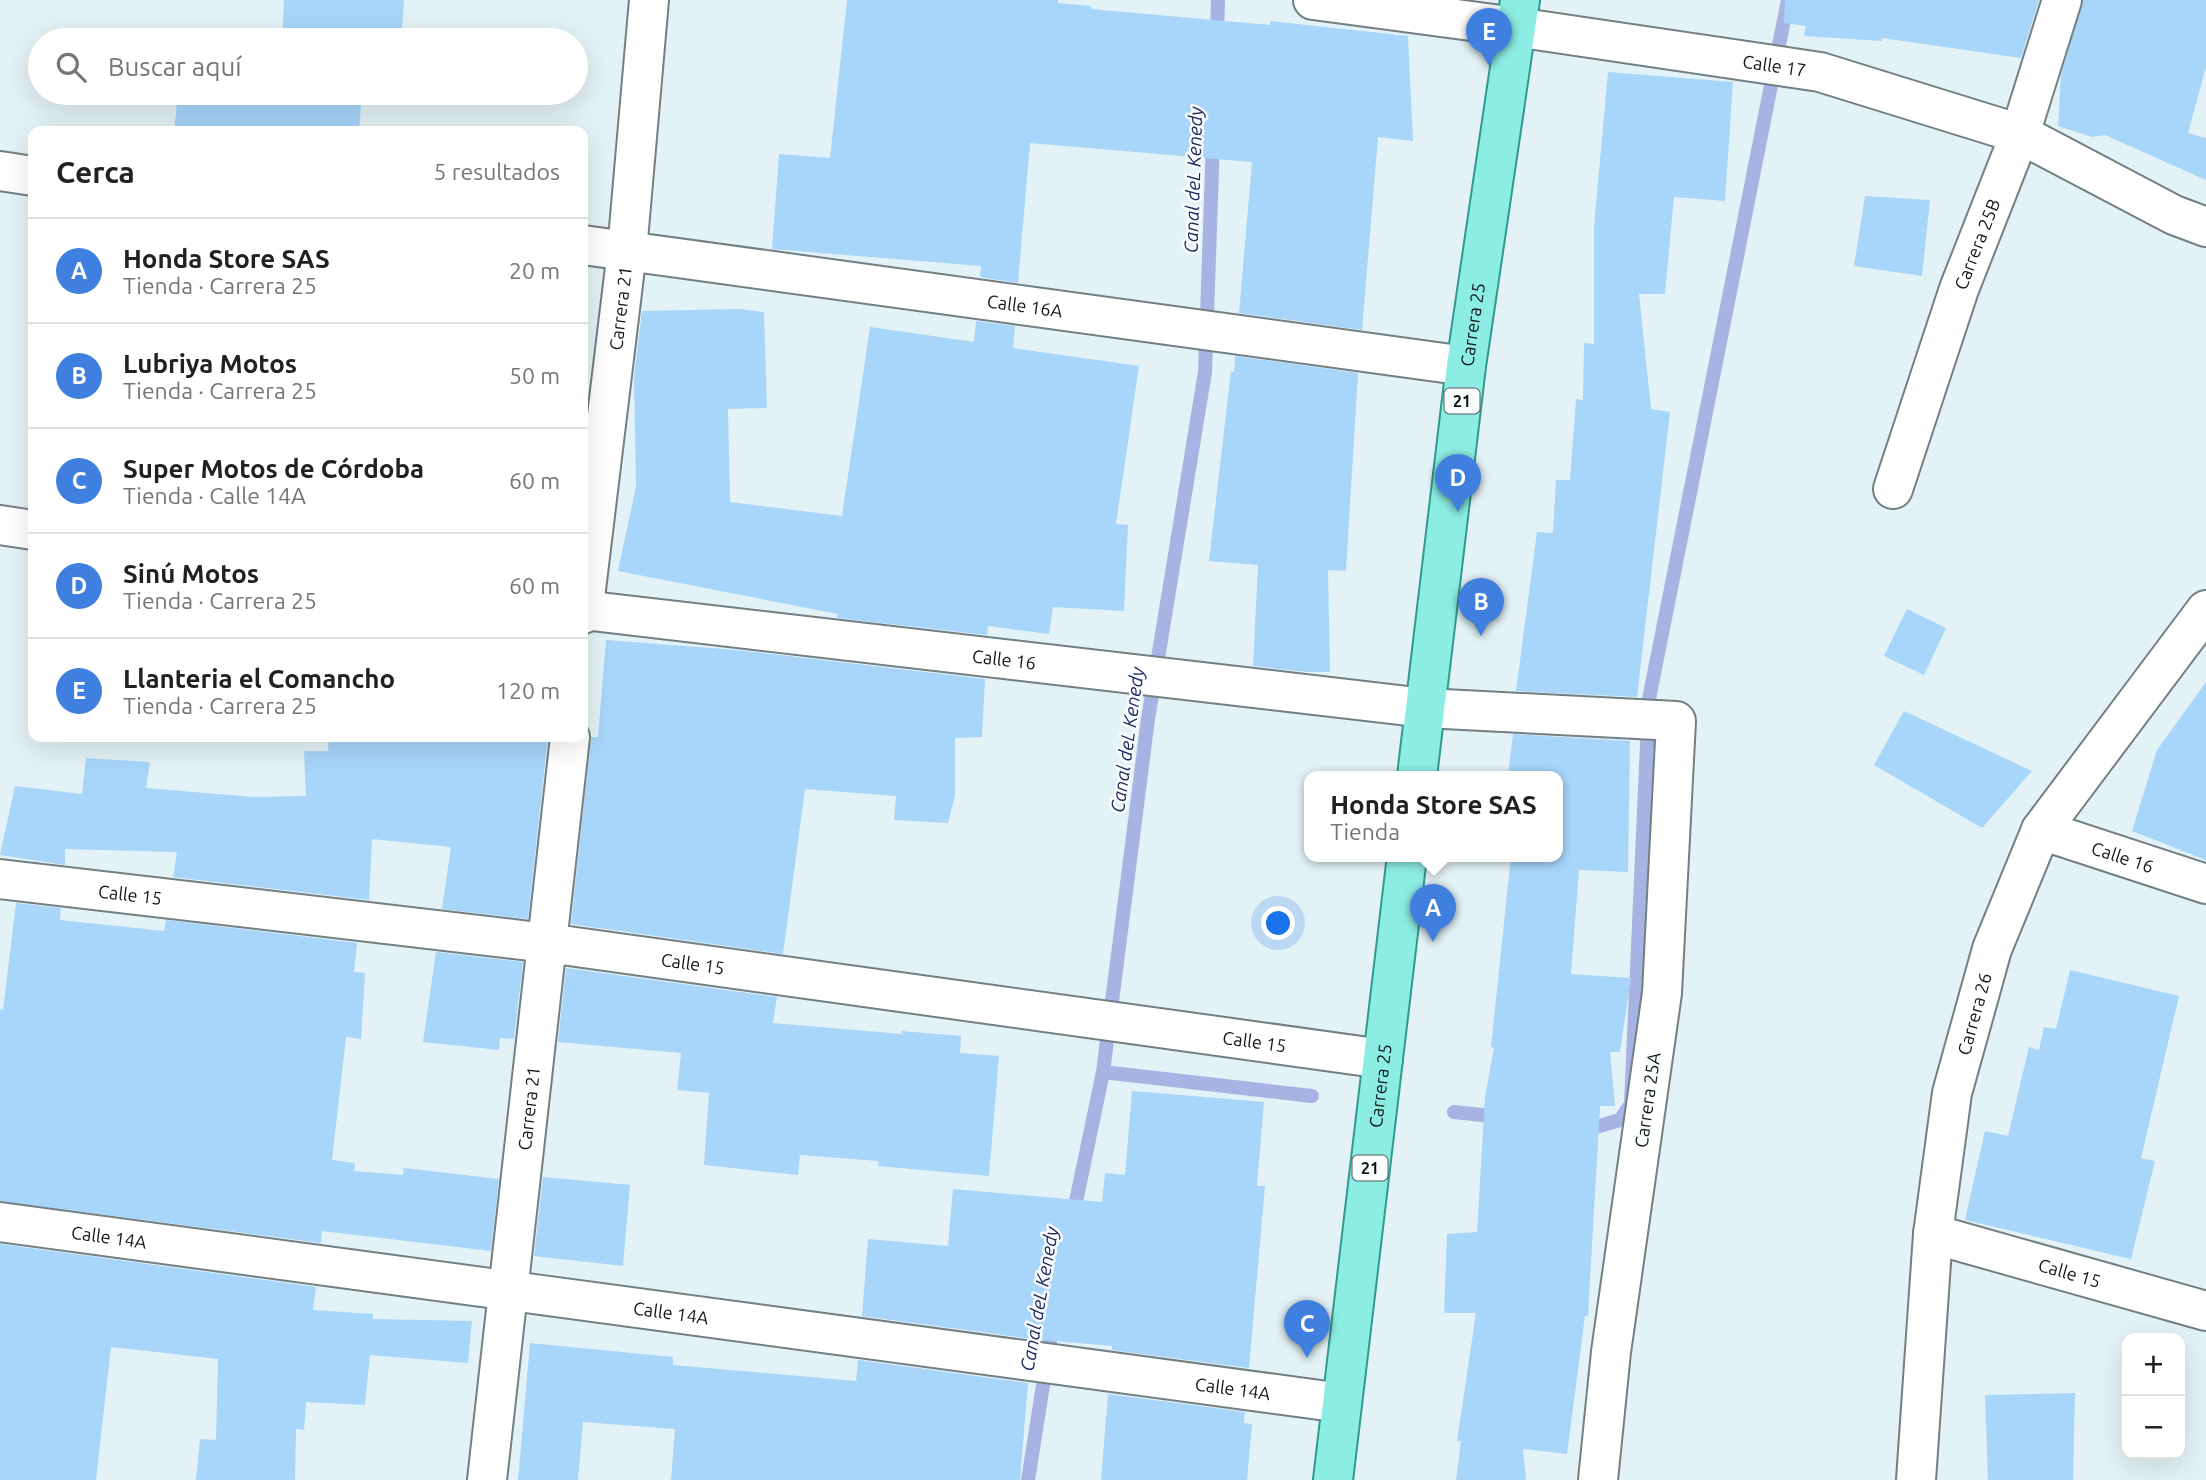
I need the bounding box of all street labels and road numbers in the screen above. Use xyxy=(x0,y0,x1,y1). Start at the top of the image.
street label: Calle 17 xyxy=(1741,51,1808,80)
street label: Carrera 25B xyxy=(1950,196,2004,292)
street label: Carrera 21 xyxy=(605,265,635,351)
street label: Carrera 25 xyxy=(1456,281,1488,368)
street label: Calle 16A xyxy=(986,290,1064,321)
road number: 21 xyxy=(1444,388,1480,414)
street label: Calle 16 xyxy=(971,645,1037,673)
street label: Calle 16 xyxy=(2089,837,2156,876)
street label: Calle 15 xyxy=(97,881,163,908)
street label: Calle 15 xyxy=(660,949,726,978)
street label: Carrera 26 xyxy=(1953,971,1995,1057)
street label: Calle 15 xyxy=(1221,1027,1288,1055)
street label: Carrera 25 xyxy=(1365,1043,1395,1129)
street label: Carrera 25A xyxy=(1630,1051,1664,1149)
street label: Carrera 21 xyxy=(514,1065,543,1151)
road number: 21 xyxy=(1352,1156,1388,1180)
street label: Calle 14A xyxy=(70,1222,148,1252)
street label: Calle 15 xyxy=(2036,1254,2103,1291)
street label: Calle 14A xyxy=(632,1298,710,1328)
street label: Calle 14A xyxy=(1194,1373,1272,1403)

